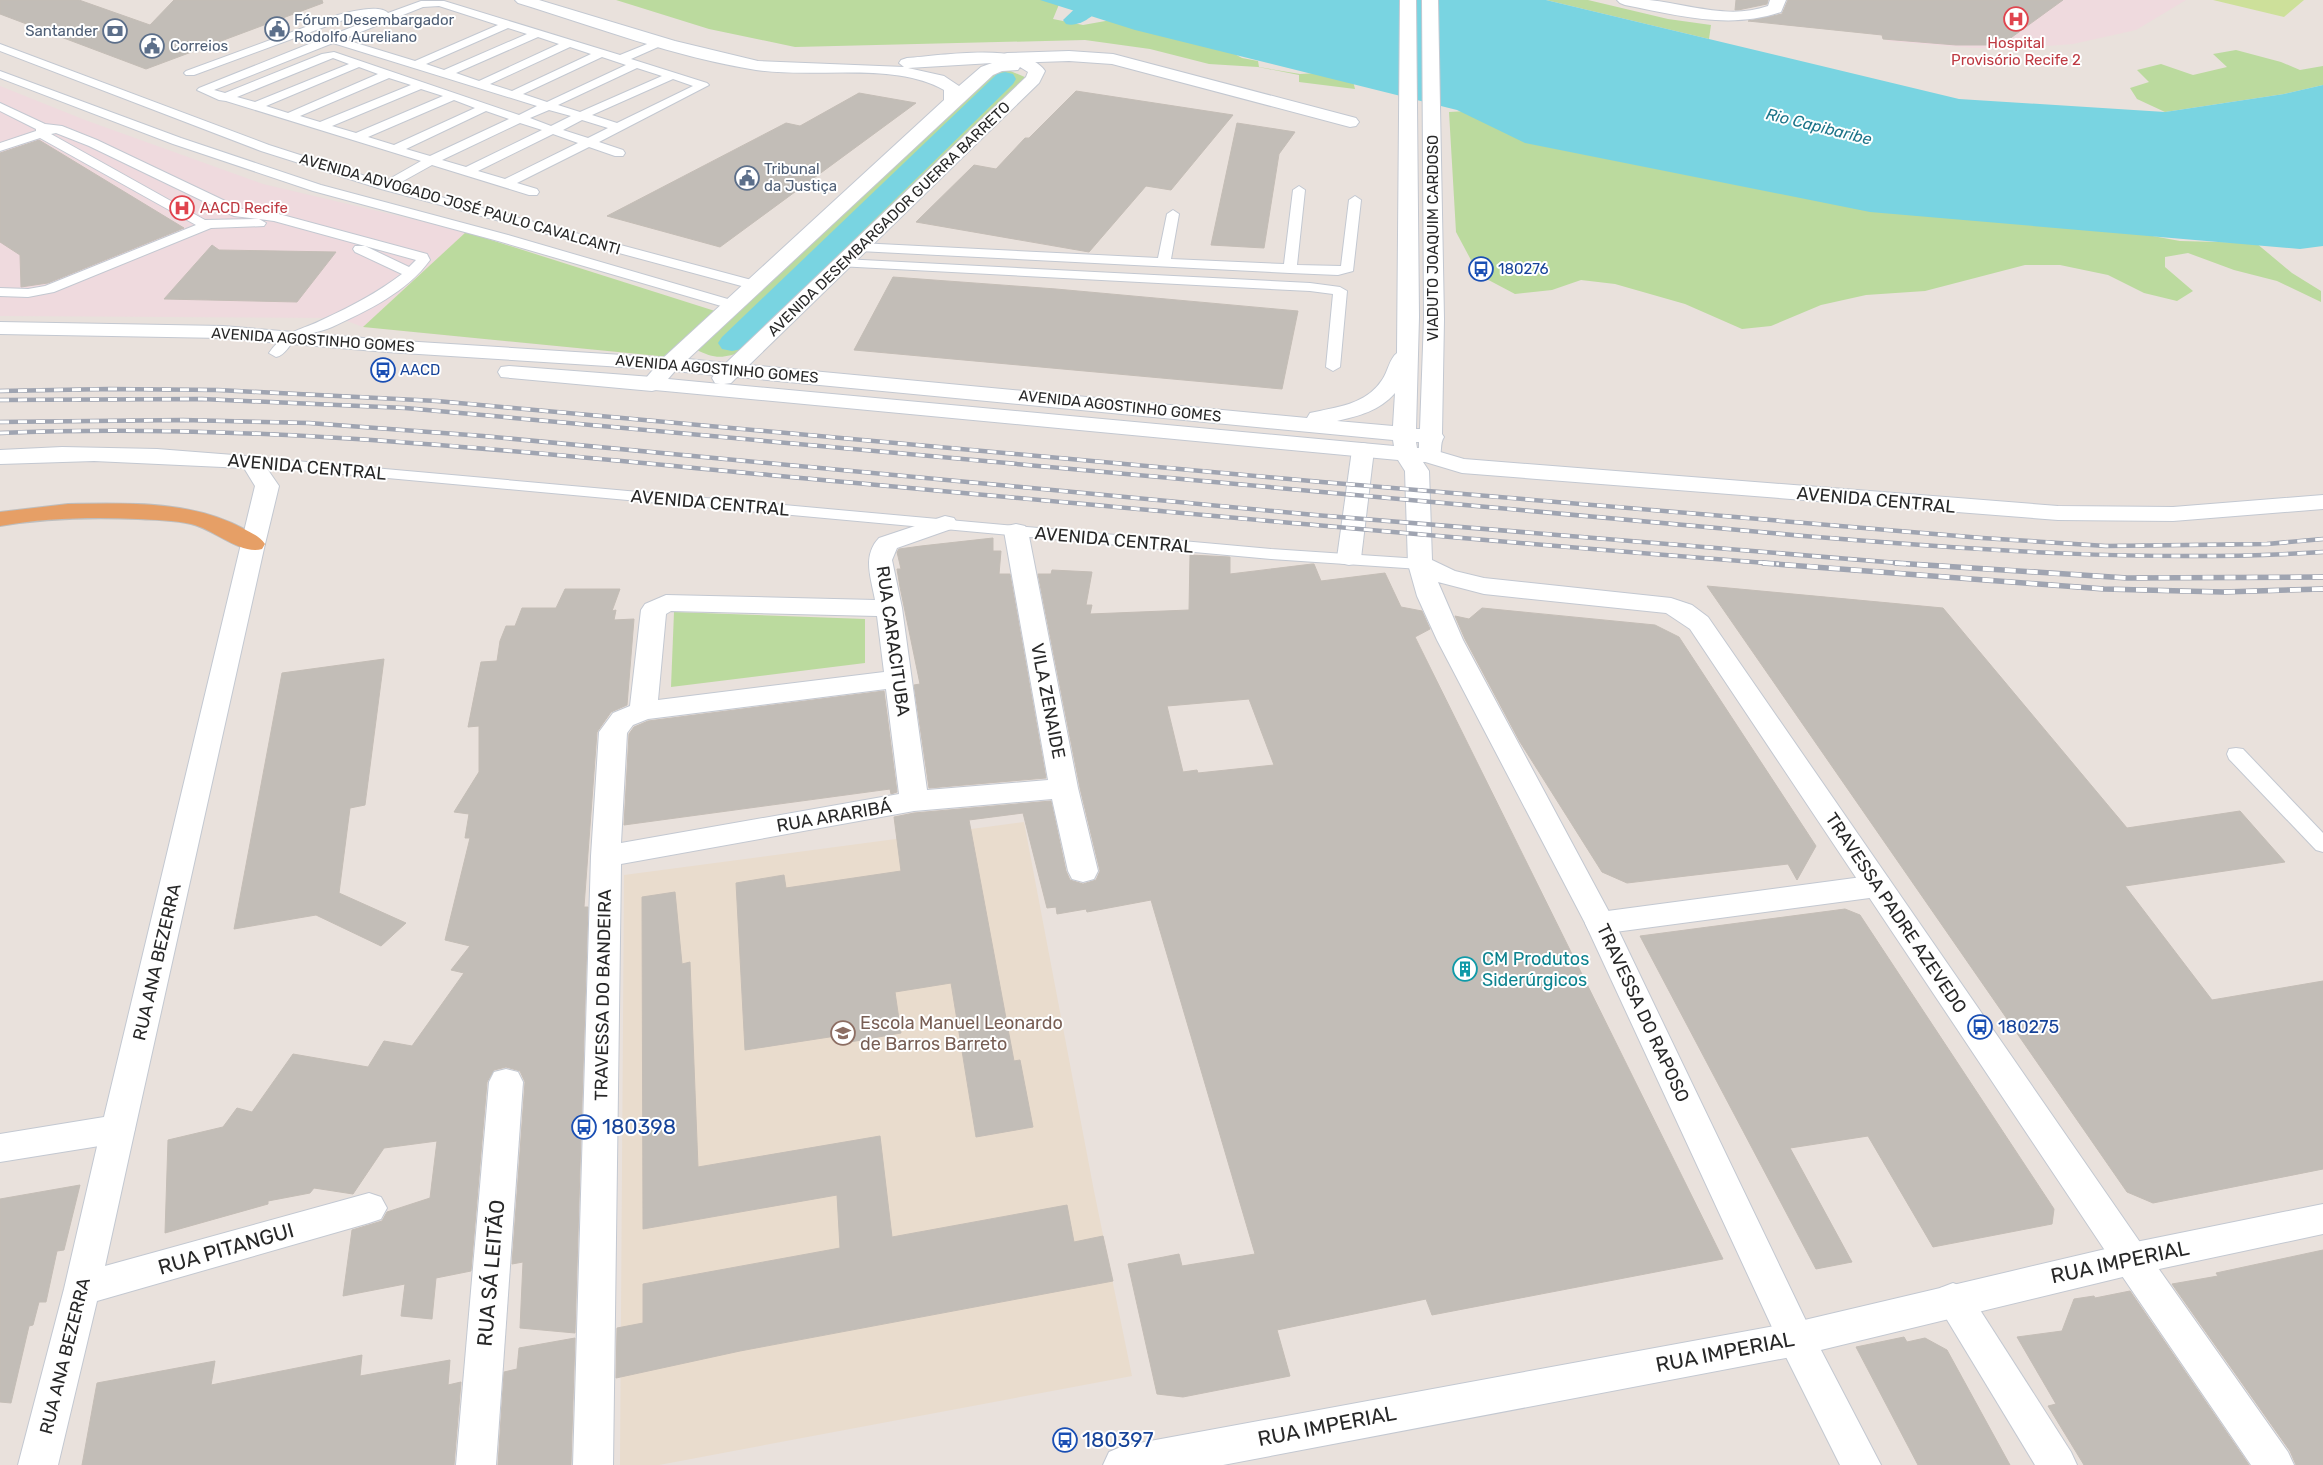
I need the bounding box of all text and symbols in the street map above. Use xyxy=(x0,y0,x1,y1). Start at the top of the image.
hospital icon: Hospital Provisório Recife 2 xyxy=(2003,6,2029,32)
place label: Fórum Desembargador Rodolfo Aureliano xyxy=(294,11,455,46)
public building icon: Fórum Desembargador Rodolfo Aureliano xyxy=(264,16,290,42)
bank icon: Santander xyxy=(102,18,128,44)
place label: Santander xyxy=(25,22,98,40)
public building icon: Correios xyxy=(139,33,165,59)
place label: Hospital Provisório Recife 2 xyxy=(1951,34,2081,69)
place label: Correios xyxy=(170,37,228,55)
street label: AVENIDA DESEMBARGADOR GUERRA BARRETO xyxy=(764,98,1014,340)
water label: Rio Capibaribe xyxy=(1764,104,1874,149)
street label: VIADUTO JOAQUIM CARDOSO xyxy=(1424,135,1442,341)
street label: AVENIDA ADVOGADO JOSÉ PAULO CAVALCANTI xyxy=(298,149,622,259)
place label: Tribunal da Justiça xyxy=(764,160,837,195)
public building icon: Tribunal da Justiça xyxy=(734,165,760,191)
hospital icon: AACD Recife xyxy=(169,195,195,221)
place label: AACD Recife xyxy=(200,199,288,217)
bus stop icon: 180276 xyxy=(1468,256,1494,282)
place label: 180276 xyxy=(1498,260,1549,278)
street label: AVENIDA AGOSTINHO GOMES xyxy=(211,324,415,356)
street label: AVENIDA AGOSTINHO GOMES xyxy=(615,351,819,387)
bus stop icon: AACD xyxy=(370,357,396,383)
place label: AACD xyxy=(400,361,440,379)
street label: AVENIDA AGOSTINHO GOMES xyxy=(1018,386,1222,426)
street label: AVENIDA CENTRAL xyxy=(227,449,387,485)
street label: AVENIDA CENTRAL xyxy=(1796,482,1956,518)
street label: AVENIDA CENTRAL xyxy=(630,485,790,521)
street label: AVENIDA CENTRAL xyxy=(1034,522,1194,558)
street label: RUA CARACITUBA xyxy=(872,564,914,718)
street label: VILA ZENAIDE xyxy=(1026,641,1070,761)
street label: RUA ARARIBÁ xyxy=(775,795,893,837)
street label: TRAVESSA PADRE AZEVEDO xyxy=(1821,809,1971,1017)
street label: RUA ANA BEZERRA xyxy=(128,881,186,1043)
street label: TRAVESSA DO BANDEIRA xyxy=(590,889,616,1101)
street label: TRAVESSA DO RAPOSO xyxy=(1592,920,1694,1106)
place label: CM Produtos Siderúrgicos xyxy=(1482,948,1589,991)
building icon: CM Produtos Siderúrgicos xyxy=(1452,956,1478,982)
place label: Escola Manuel Leonardo de Barros Barreto xyxy=(860,1012,1063,1055)
bus stop icon: 180275 xyxy=(1967,1014,1993,1040)
place label: 180275 xyxy=(1998,1016,2059,1038)
school or university icon: Escola Manuel Leonardo de Barros Barreto xyxy=(830,1020,856,1046)
bus stop icon: 180398 xyxy=(571,1114,597,1140)
place label: 180398 xyxy=(602,1114,676,1139)
street label: RUA SÁ LEITÃO xyxy=(472,1199,509,1347)
street label: RUA PITANGUI xyxy=(155,1217,297,1280)
street label: RUA IMPERIAL xyxy=(2048,1235,2192,1288)
street label: RUA ANA BEZERRA xyxy=(35,1275,95,1437)
street label: RUA IMPERIAL xyxy=(1653,1326,1797,1377)
street label: RUA IMPERIAL xyxy=(1255,1400,1399,1451)
bus stop icon: 180397 xyxy=(1052,1427,1078,1453)
place label: 180397 xyxy=(1082,1427,1154,1452)

